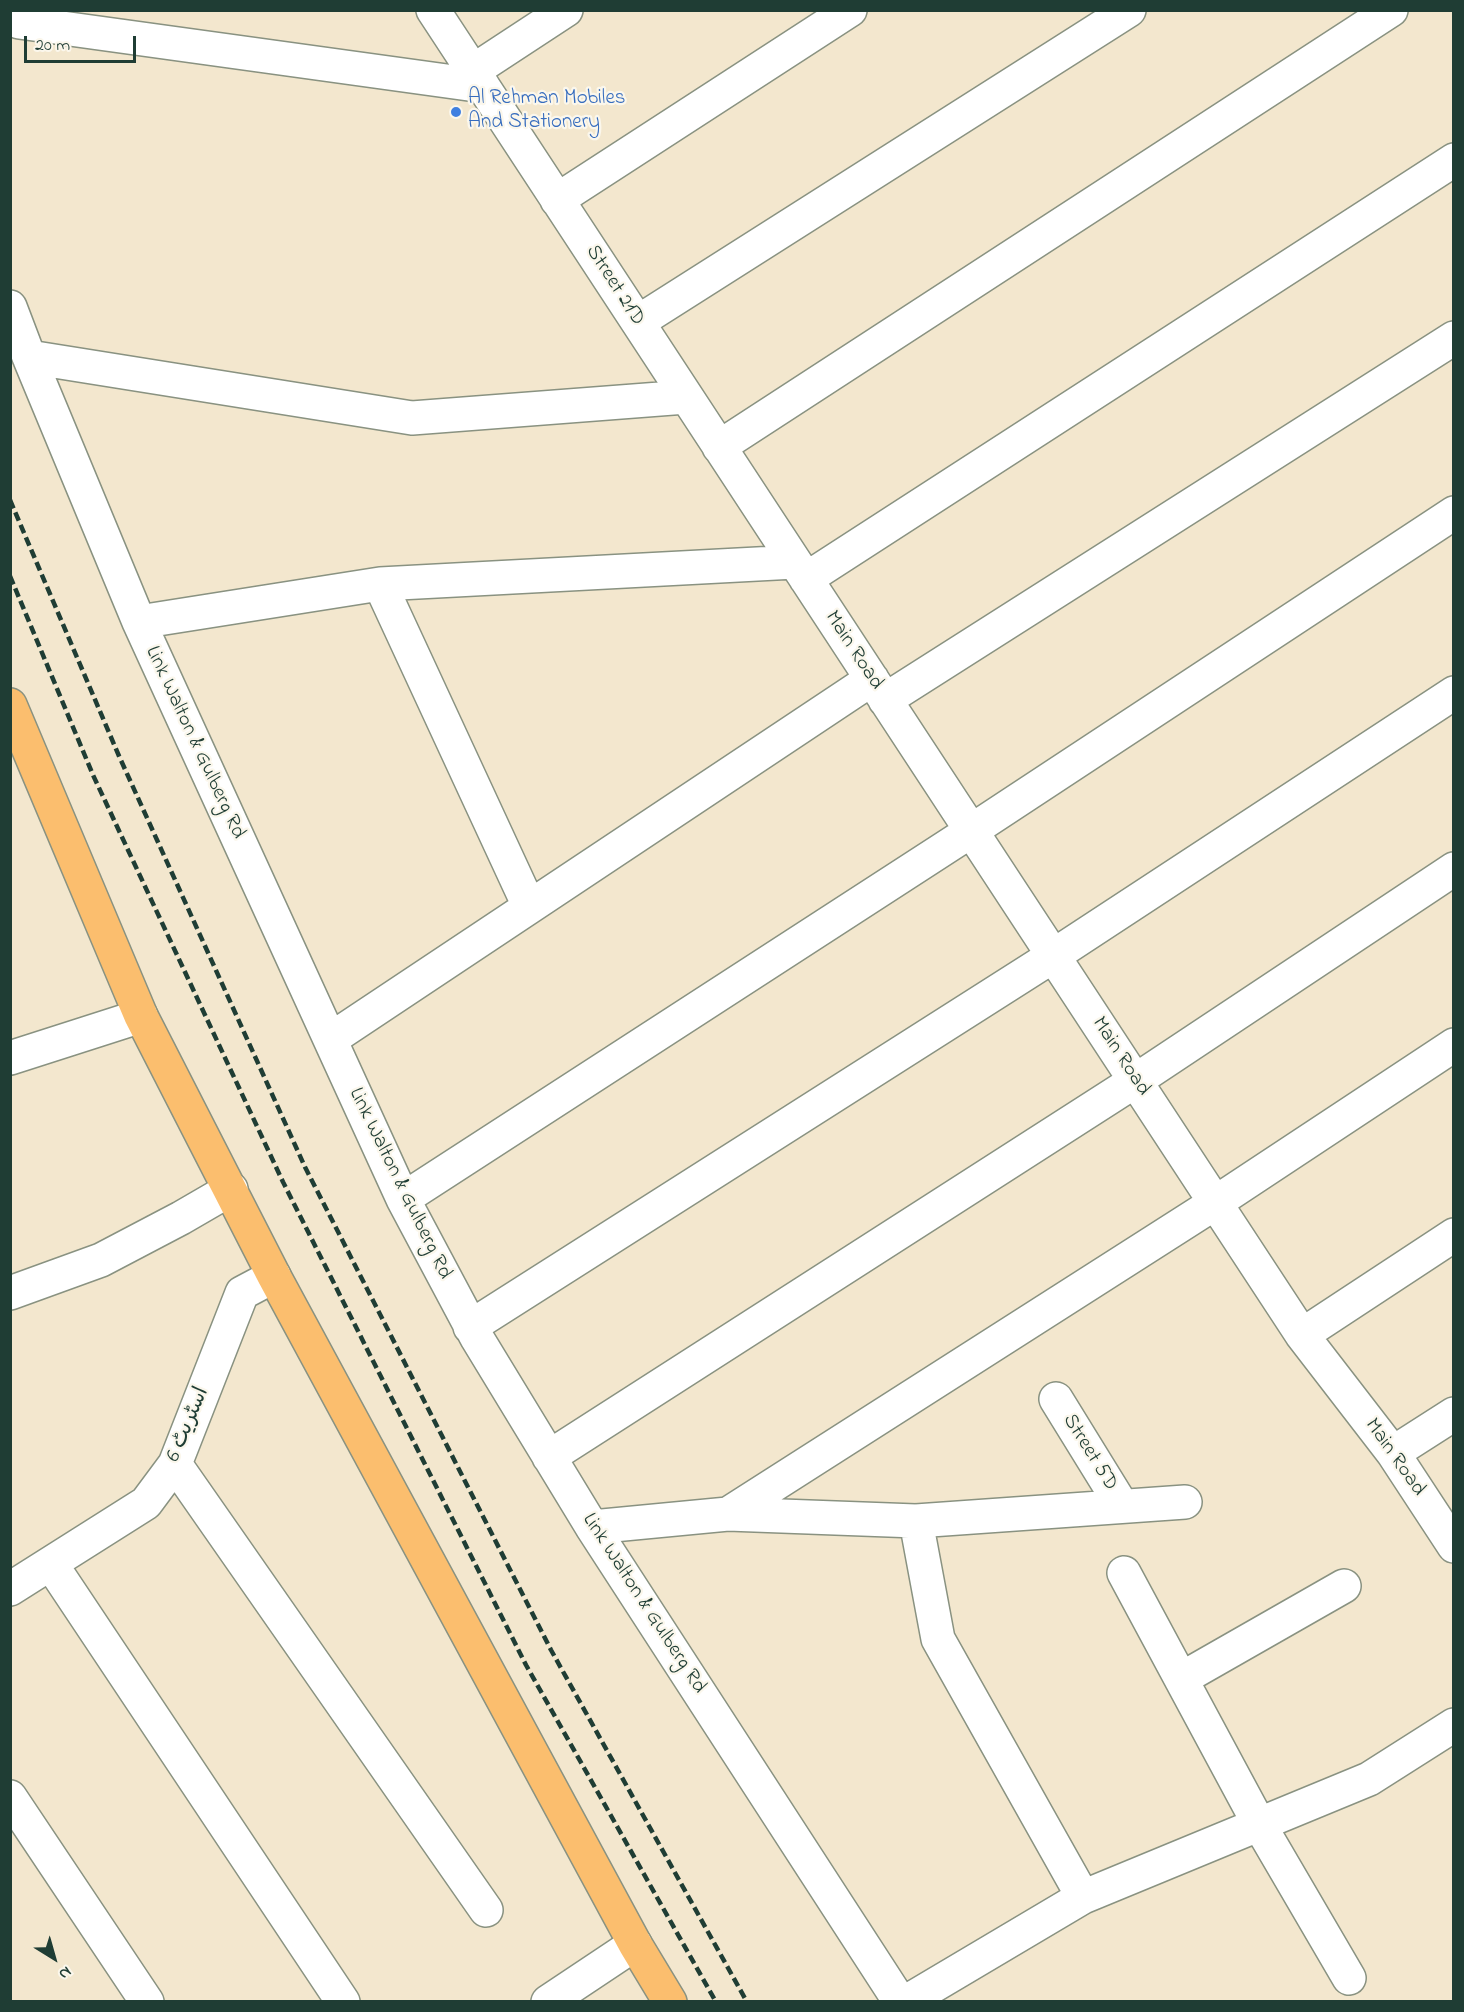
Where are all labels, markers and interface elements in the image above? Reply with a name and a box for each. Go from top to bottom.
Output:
scale bar [27,24,140,62]
text: 20 m [35,33,70,59]
place label: Al Rehman Mobiles And Stationery [468,87,625,137]
marker: Al Rehman Mobiles And Stationery [449,105,463,119]
street label: Street 21D [579,241,649,331]
street label: Main Road [818,607,888,695]
street label: Link Walton & Gulberg Rd [138,643,250,843]
street label: Main Road [1085,1013,1155,1101]
street label: Link Walton & Gulberg Rd [342,1084,456,1284]
street label: اسٹریٹ 6 [162,1384,216,1466]
street label: Street 5D [1056,1410,1122,1496]
street label: Main Road [1358,1414,1430,1502]
street label: Link Walton & Gulberg Rd [575,1509,711,1699]
north arrow [24,1928,84,1988]
text: N [53,1960,76,1985]

